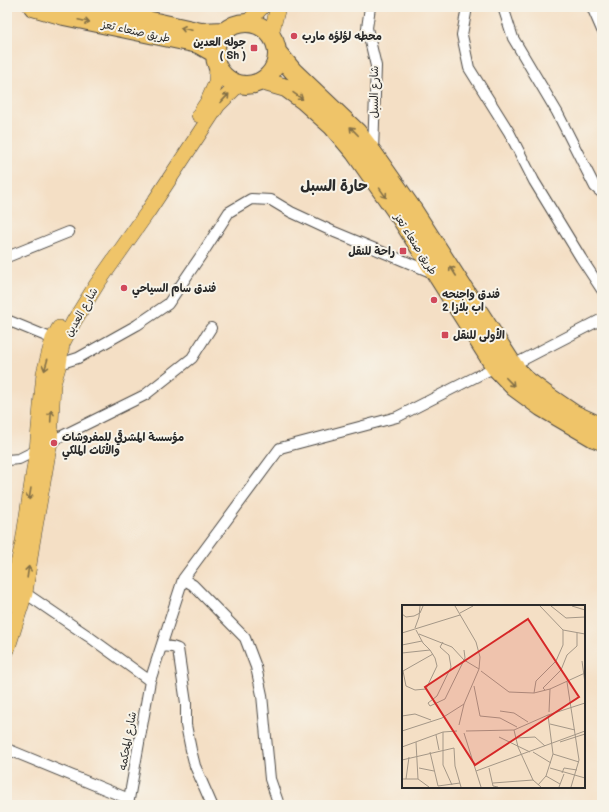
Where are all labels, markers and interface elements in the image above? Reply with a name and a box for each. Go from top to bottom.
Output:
one-way arrow [77,17,90,25]
street label: طريق صنعاء تعز [99,18,171,45]
one-way arrow [180,24,193,32]
place label: محطه لؤلؤه مارب [302,30,382,44]
marker: محطه لؤلؤه مارب [289,31,299,41]
place label: جوله العدين ( Sh ) [193,36,246,62]
marker: جوله العدين ( Sh ) [249,43,259,53]
street label: شارع السبل [368,66,383,118]
one-way arrow [292,92,303,100]
one-way arrow [220,93,229,103]
one-way arrow [350,125,359,136]
district label: حارة السبل [300,177,368,196]
one-way arrow [379,187,387,198]
street label: طريق صنعاء تعز [391,210,440,277]
place label: راحة للنقل [348,245,395,258]
marker: راحة للنقل [398,246,408,256]
one-way arrow [449,266,457,277]
place label: فندق سام السياحي [132,282,216,298]
marker: فندق سام السياحي [119,283,129,293]
street label: شارع العدين [62,285,102,340]
place label: فندق واجنحه اب بلازا 2 [442,288,500,314]
marker: فندق واجنحه اب بلازا 2 [429,295,439,305]
place label: الأولى للنقل [453,328,505,343]
marker: الأولى للنقل [440,330,450,340]
one-way arrow [42,358,49,371]
one-way arrow [505,377,515,387]
one-way arrow [48,409,55,422]
place label: مؤسسة المشرقي للمفروشات والأثاث الملكي [62,430,184,460]
marker: مؤسسة المشرقي للمفروشات والأثاث الملكي [49,438,59,448]
one-way arrow [26,487,34,500]
one-way arrow [24,566,32,579]
inset map [402,605,585,788]
street label: شارع المحكمه [116,711,141,772]

